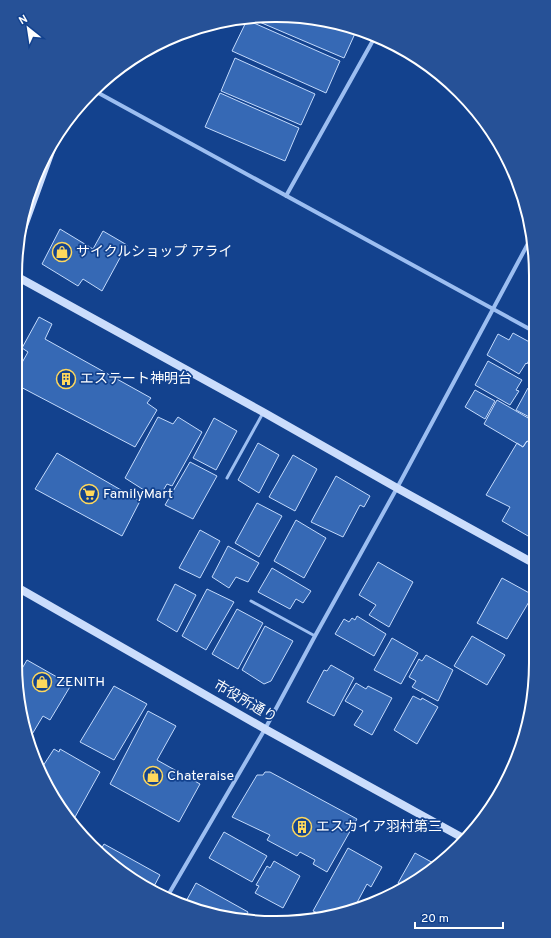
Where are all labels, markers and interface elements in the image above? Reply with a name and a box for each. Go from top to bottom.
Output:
north arrow [8,8,48,48]
text: N [17,12,30,28]
shop icon: サイクルショップ アライ [51,241,73,263]
place label: サイクルショップ アライ [76,244,233,261]
building icon: エステート神明台 [55,368,77,390]
place label: エステート神明台 [80,370,192,388]
supermarket icon: FamilyMart [78,483,100,505]
place label: FamilyMart [103,486,173,503]
shop icon: ZENITH [31,671,53,693]
place label: ZENITH [56,674,105,691]
street label: 市役所通り [210,677,280,727]
shop icon: Chateraise [142,765,164,787]
place label: Chateraise [167,768,234,785]
building icon: エスカイア羽村第三 [291,816,313,838]
place label: エスカイア羽村第三 [316,818,442,836]
scale bar [415,904,503,930]
text: 20 m [421,911,449,927]

